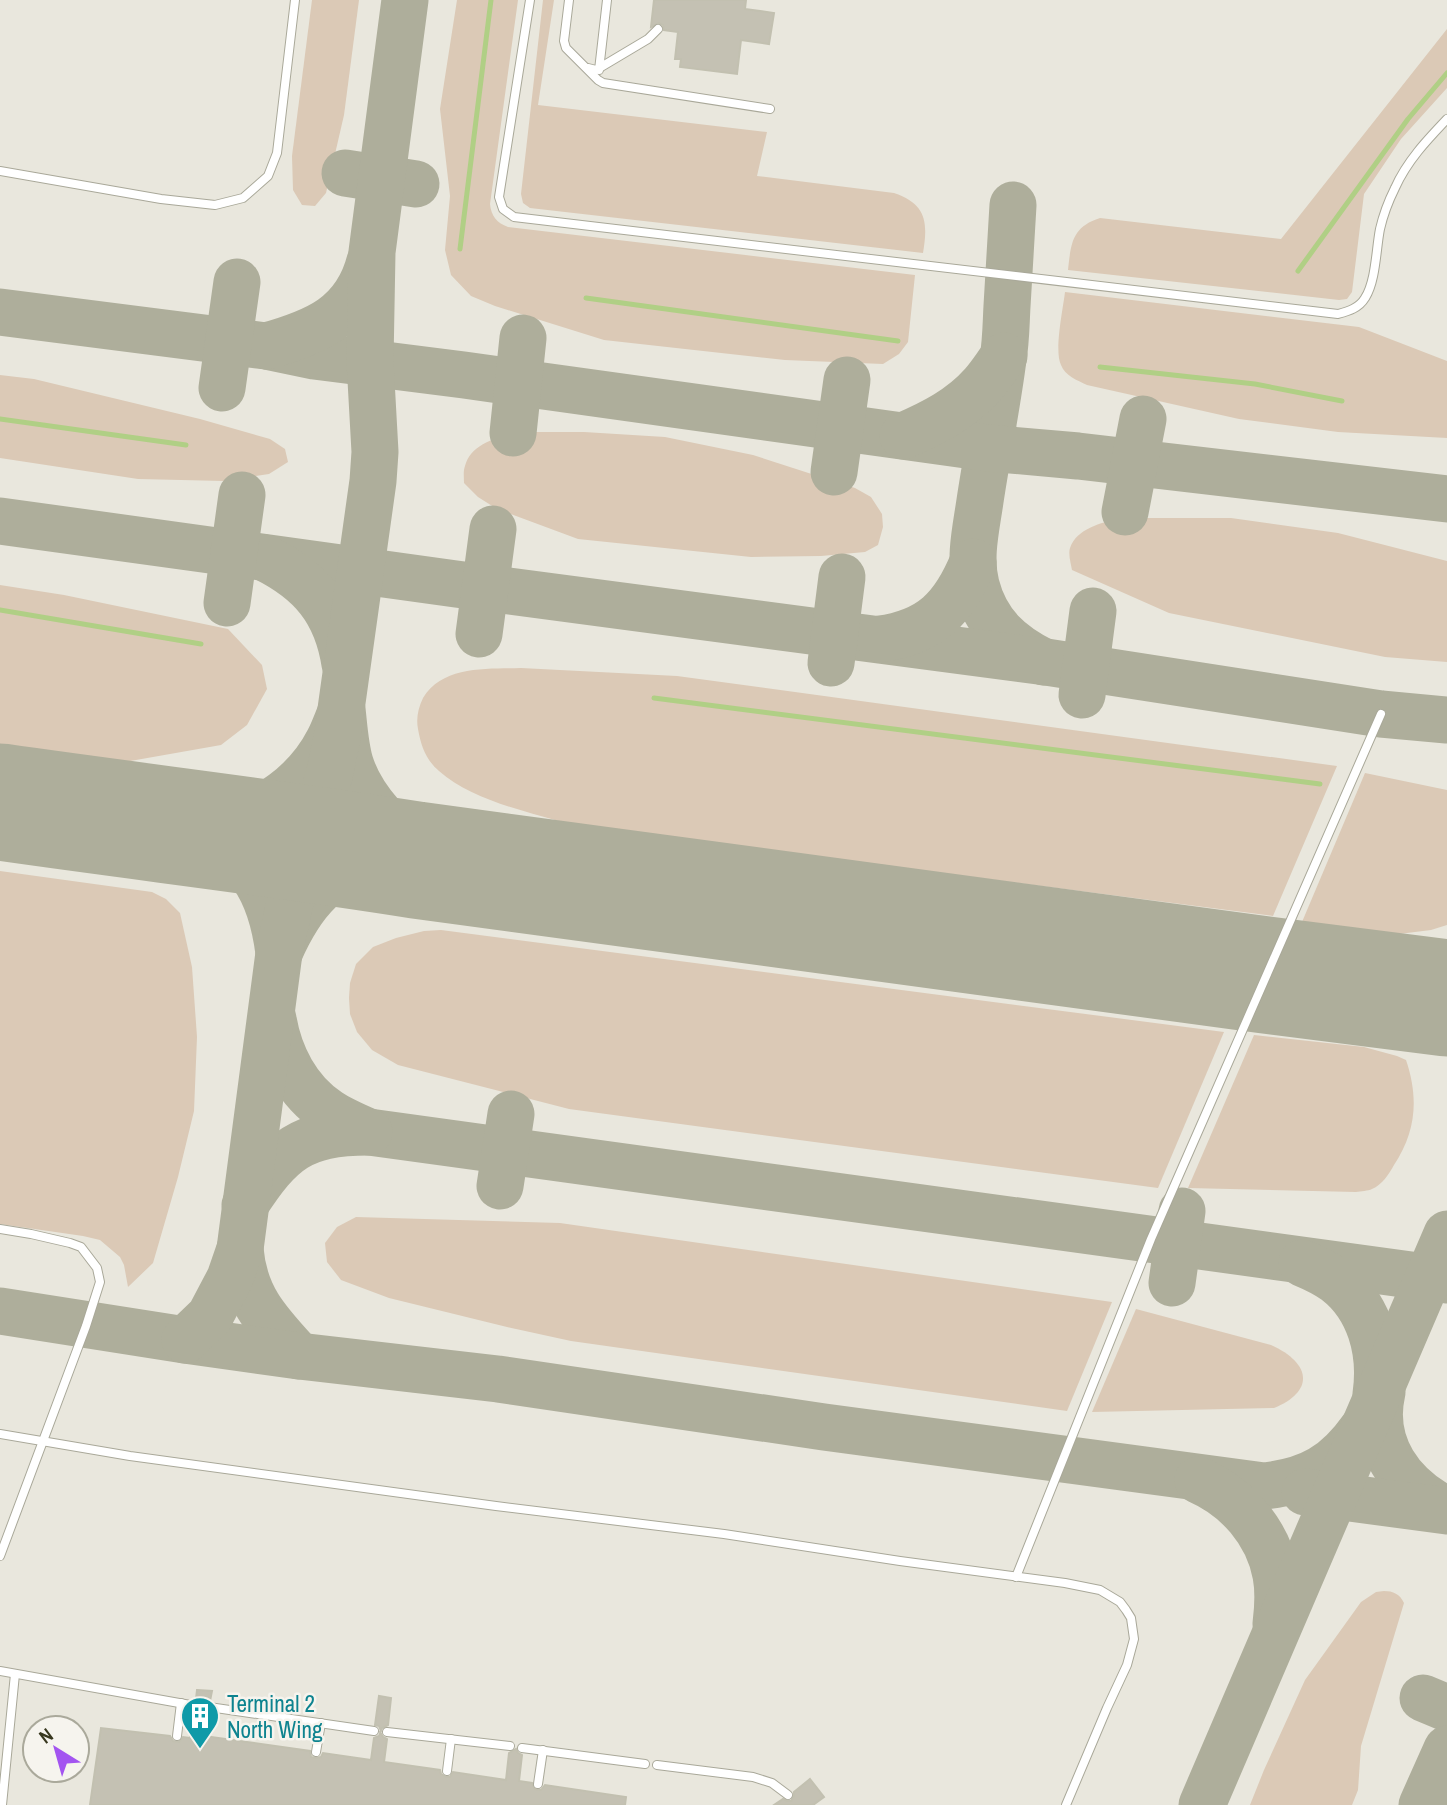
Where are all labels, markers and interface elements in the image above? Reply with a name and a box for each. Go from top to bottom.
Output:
place label: Terminal 2 North Wing [227,1688,323,1745]
building icon: Terminal 2 North Wing [179,1695,221,1750]
north arrow [21,1714,91,1784]
text: N [33,1722,58,1749]

